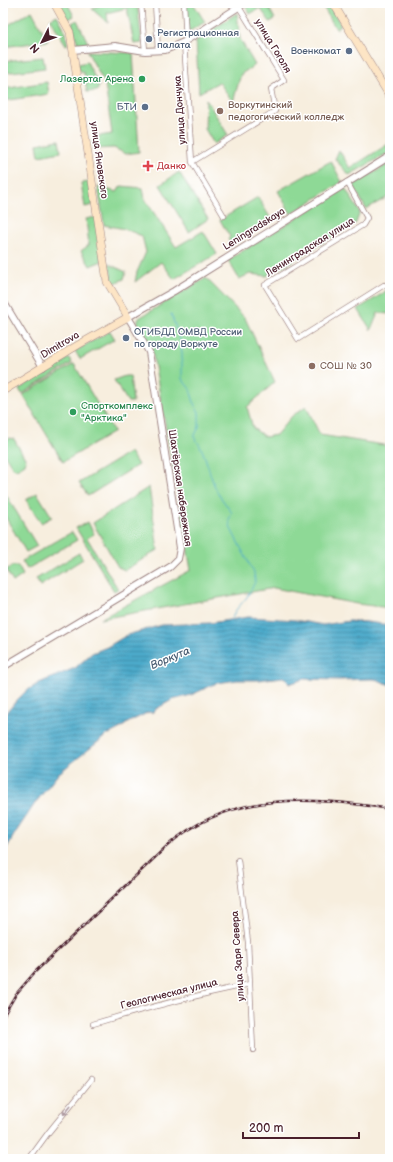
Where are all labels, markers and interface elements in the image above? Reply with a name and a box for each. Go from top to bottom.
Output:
street label: улица Гоголя [252,17,294,76]
north arrow [22,22,62,62]
place label: Регистрационная палата [157,27,239,51]
marker: Регистрационная палата [144,34,154,44]
text: N [27,41,43,56]
place label: Военкомат [291,45,341,57]
marker: Военкомат [344,46,354,56]
place label: Лазертаг Арена [59,73,134,85]
marker: Лазертаг Арена [137,74,147,84]
street label: улица Дончука [172,75,188,145]
place label: Воркутинский педогогический колледж [228,99,344,123]
place label: БТИ [117,101,137,113]
marker: БТИ [140,102,150,112]
marker: Воркутинский педогогический колледж [215,106,225,116]
street label: улица Яновского [88,121,110,199]
marker: Данко [142,160,154,172]
place label: Данко [157,160,186,172]
street label: Leningradskaya [221,205,287,253]
street label: Ленинградская улица [263,215,357,280]
place label: ОГИБДД ОМВД России по городу Воркуте [134,326,242,350]
street label: Dimitrova [39,329,82,361]
marker: ОГИБДД ОМВД России по городу Воркуте [121,333,131,343]
place label: СОШ № 30 [320,360,372,372]
marker: СОШ № 30 [307,361,317,371]
place label: Спорткомплекс "Арктика" [81,400,153,424]
marker: Спорткомплекс "Арктика" [68,407,78,417]
street label: Шахтёрская набережная [166,429,194,548]
water label: Воркута [148,644,192,672]
street label: улица Заря Севера [229,910,247,1002]
street label: Геологическая улица [119,976,219,1012]
one-way arrow [62,1105,71,1116]
scale bar [243,1114,359,1140]
text: 200 m [249,1121,283,1136]

